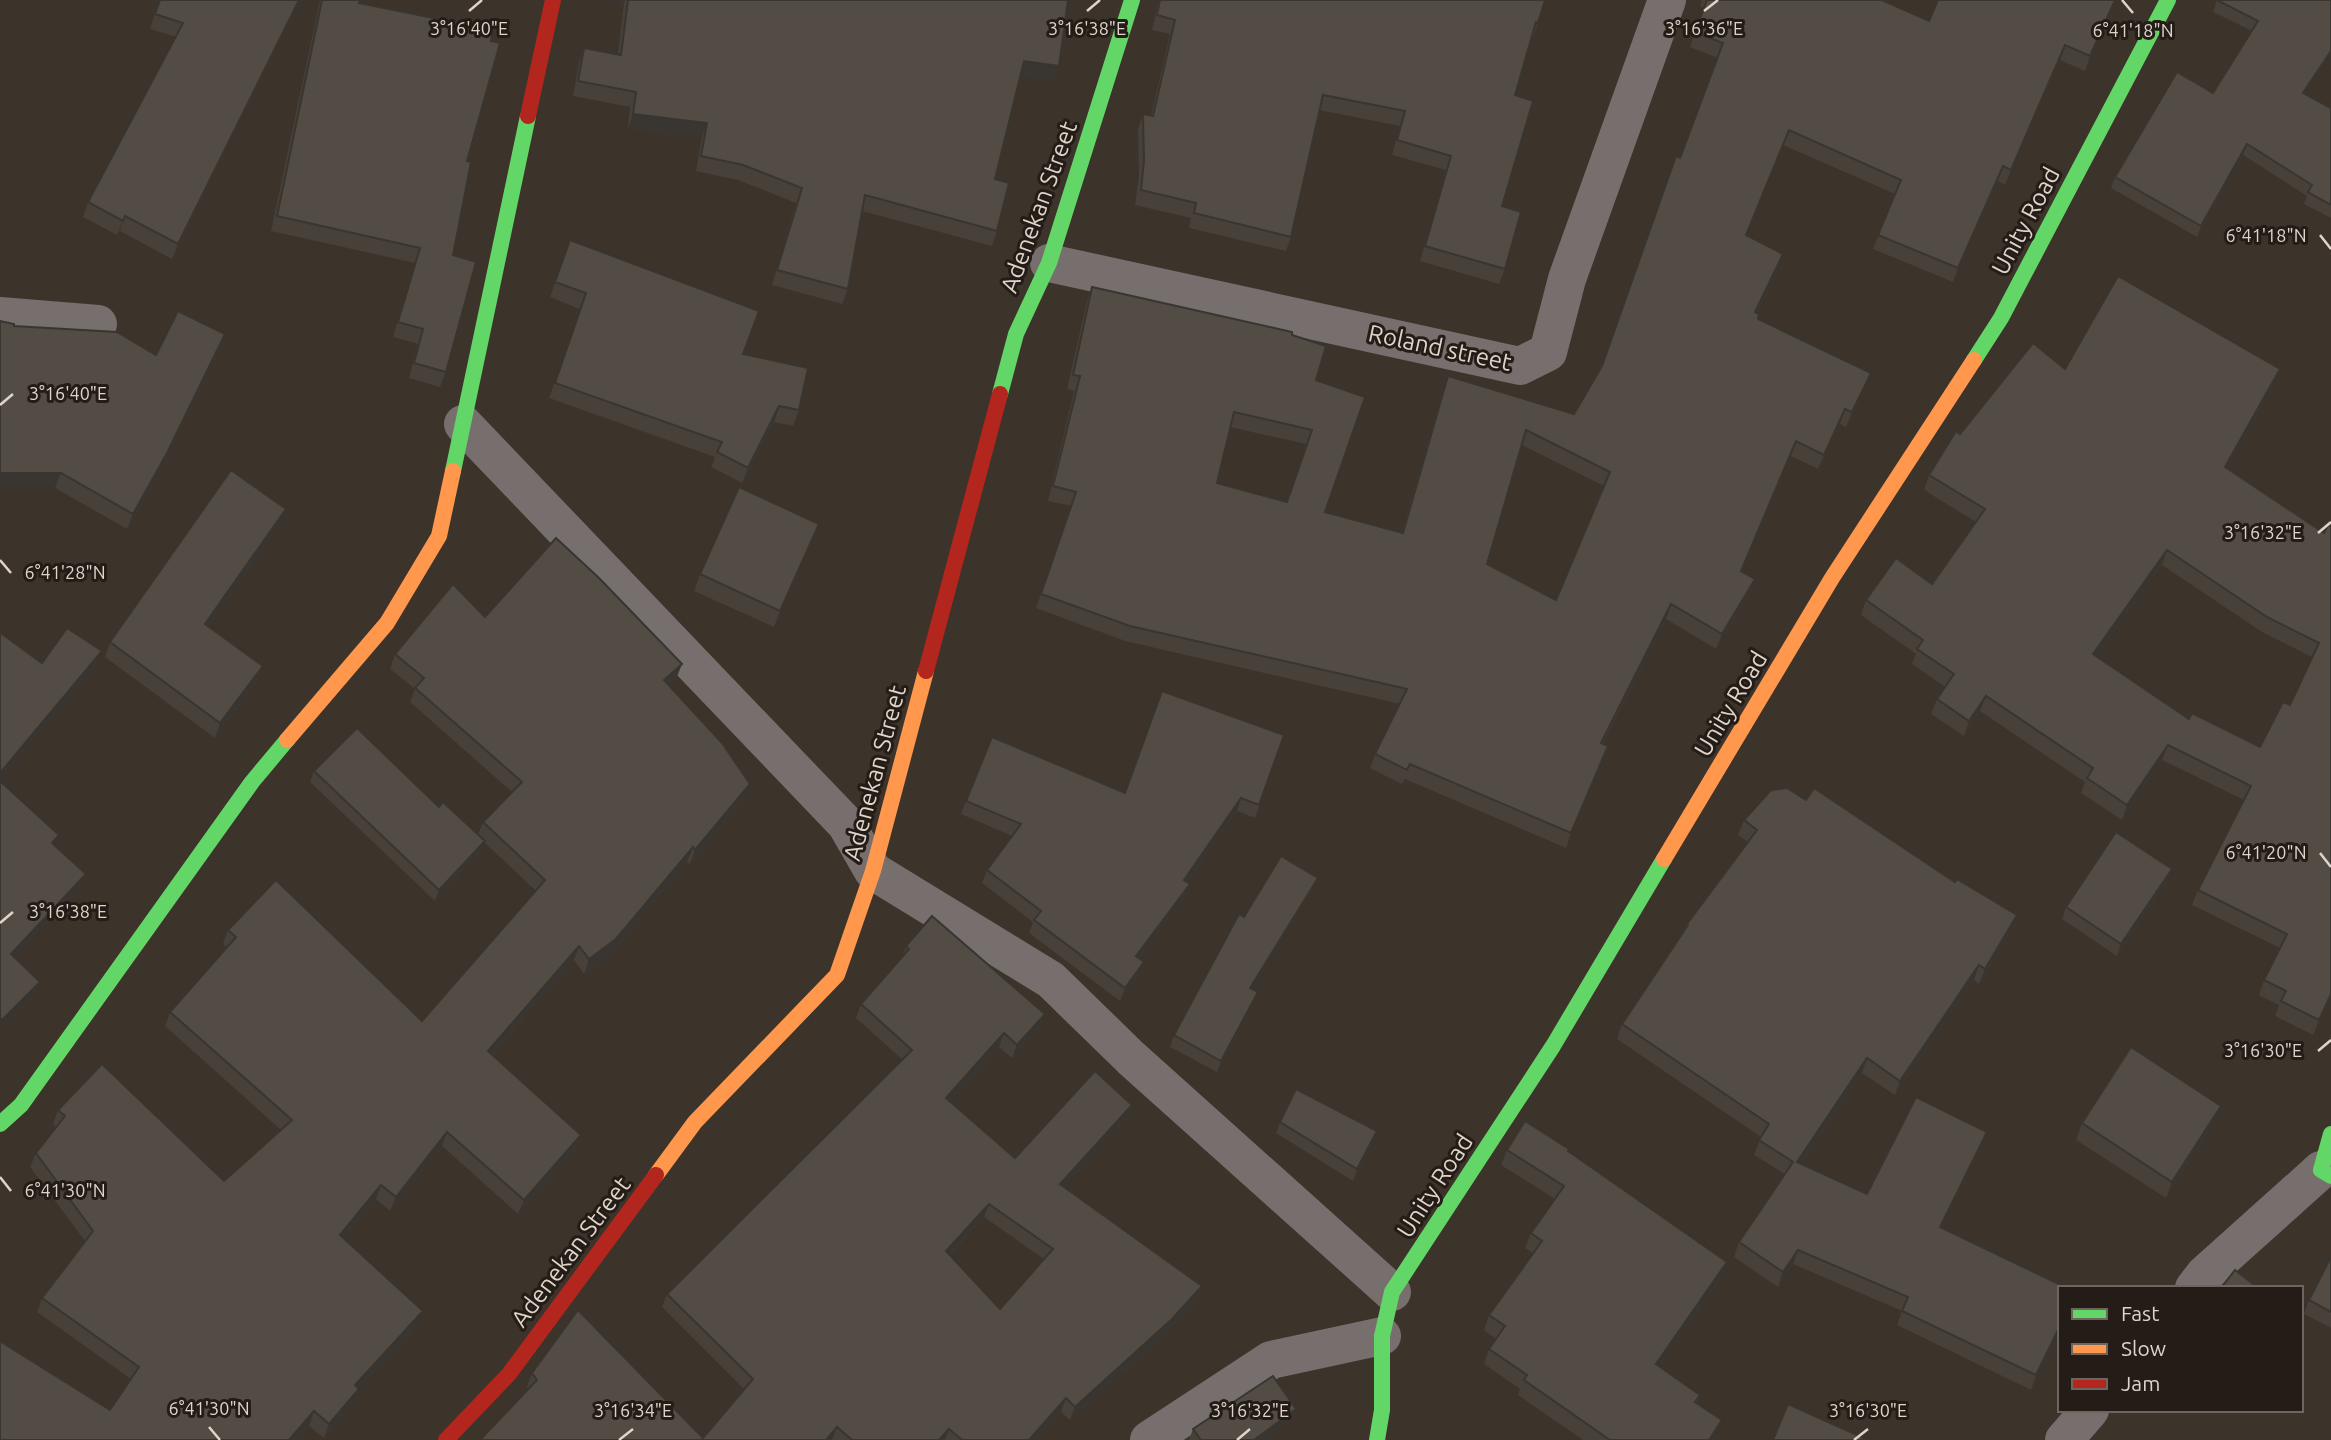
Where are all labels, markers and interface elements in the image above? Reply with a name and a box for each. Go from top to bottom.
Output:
text: 3°16'40"E [430,18,508,38]
text: 3°16'38"E [1048,18,1126,38]
text: 3°16'36"E [1665,18,1743,38]
text: 6°41'18"N [2093,20,2173,40]
street label: Adenekan Street [995,117,1082,296]
street label: Unity Road [1986,162,2065,279]
text: 6°41'18"N [2226,225,2306,245]
street label: Roland street [1366,319,1515,376]
text: 3°16'40"E [29,383,107,403]
text: 3°16'32"E [2224,522,2302,542]
text: 6°41'28"N [25,562,105,582]
street label: Unity Road [1689,646,1772,761]
street label: Adenekan Street [838,682,911,864]
text: 6°41'20"N [2226,842,2306,862]
text: 3°16'38"E [29,901,107,921]
text: 3°16'30"E [2224,1040,2302,1060]
street label: Unity Road [1391,1129,1478,1242]
street label: Adenekan Street [506,1171,636,1332]
text: 6°41'30"N [25,1180,105,1200]
legend [2058,1286,2303,1412]
text: Fast [2121,1301,2159,1325]
text: Slow [2121,1336,2166,1360]
text: Jam [2121,1371,2160,1395]
text: 6°41'30"N [169,1398,249,1418]
text: 3°16'34"E [594,1400,672,1420]
text: 3°16'32"E [1211,1400,1289,1420]
text: 3°16'30"E [1829,1400,1907,1420]

